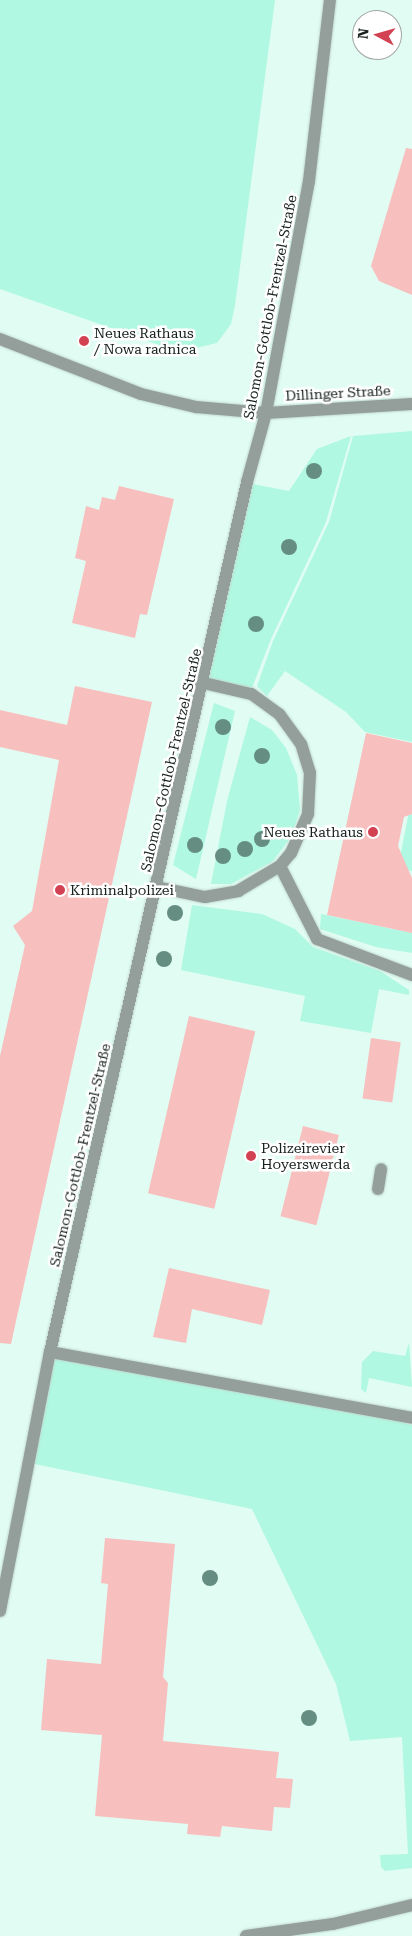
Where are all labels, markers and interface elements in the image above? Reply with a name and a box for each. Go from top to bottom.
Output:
north arrow [352,10,402,60]
text: N [355,27,372,40]
street label: Salomon-Gottlob-Frentzel-Straße [240,193,300,421]
place label: Neues Rathaus / Nowa radnica [94,325,196,358]
marker: Neues Rathaus / Nowa radnica [78,335,90,347]
street label: Dillinger Straße [285,382,391,404]
street label: Salomon-Gottlob-Frentzel-Straße [137,647,205,873]
place label: Neues Rathaus [263,824,363,840]
marker: Neues Rathaus [367,826,379,838]
place label: Kriminalpolizei [70,882,174,898]
marker: Kriminalpolizei [54,884,66,896]
street label: Salomon-Gottlob-Frentzel-Straße [46,1042,114,1268]
place label: Polizeirevier Hoyerswerda [261,1140,350,1172]
marker: Polizeirevier Hoyerswerda [245,1150,257,1162]

